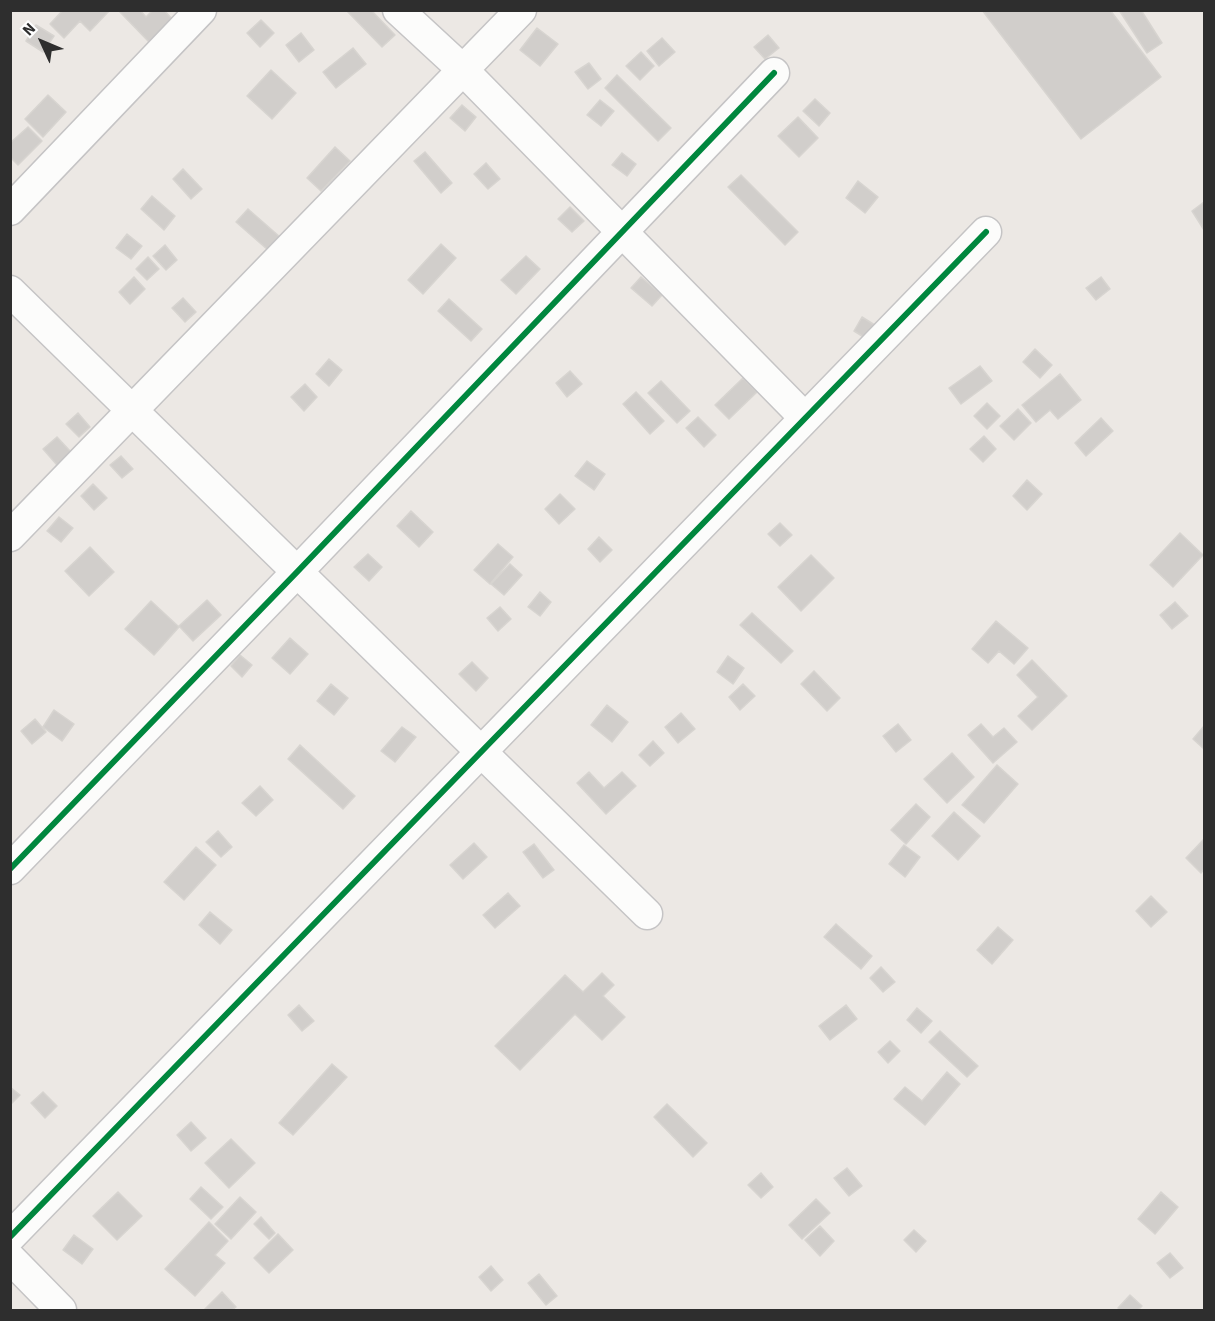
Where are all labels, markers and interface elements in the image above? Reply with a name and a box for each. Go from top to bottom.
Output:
north arrow [12,12,72,72]
text: N [17,18,41,41]

